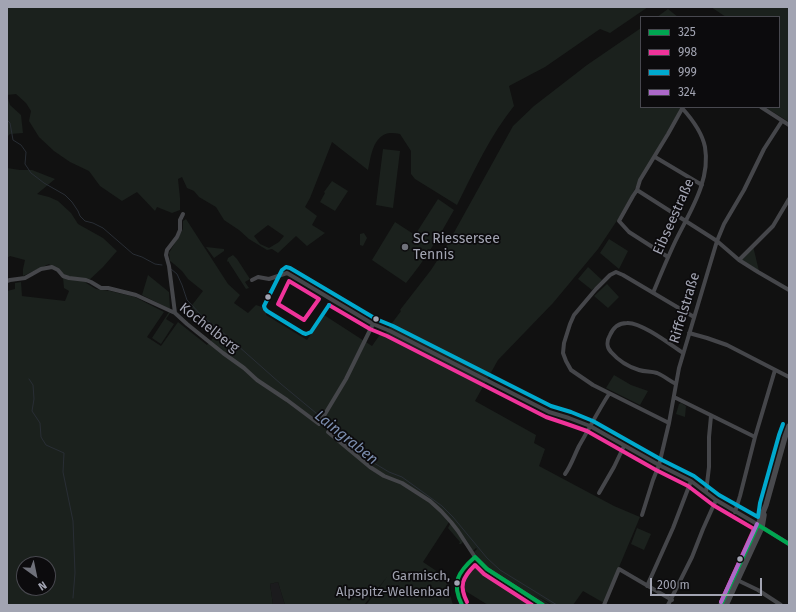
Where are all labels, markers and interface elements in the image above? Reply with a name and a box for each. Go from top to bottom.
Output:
legend [640,16,780,108]
text: 325 [678,25,696,39]
text: 998 [678,45,697,59]
text: 999 [678,65,697,79]
text: 324 [678,85,696,99]
street label: Eibseestraße [650,176,698,258]
place label: SC Riessersee Tennis [413,231,500,264]
marker: SC Riessersee Tennis [400,242,410,252]
street label: Riffelstraße [666,270,704,346]
unlabelled marker [263,292,273,302]
street label: Kochelberg [176,299,242,357]
unlabelled marker [371,314,381,324]
water label: Laingraben [311,407,381,469]
unlabelled marker [735,554,745,564]
north arrow [16,556,56,596]
place label: Garmisch, Alpspitz-Wellenbad [336,568,450,599]
scale bar [652,570,764,596]
text: N [36,578,49,593]
marker: Garmisch, Alpspitz-Wellenbad [452,578,462,588]
text: 200 m [657,578,690,592]

